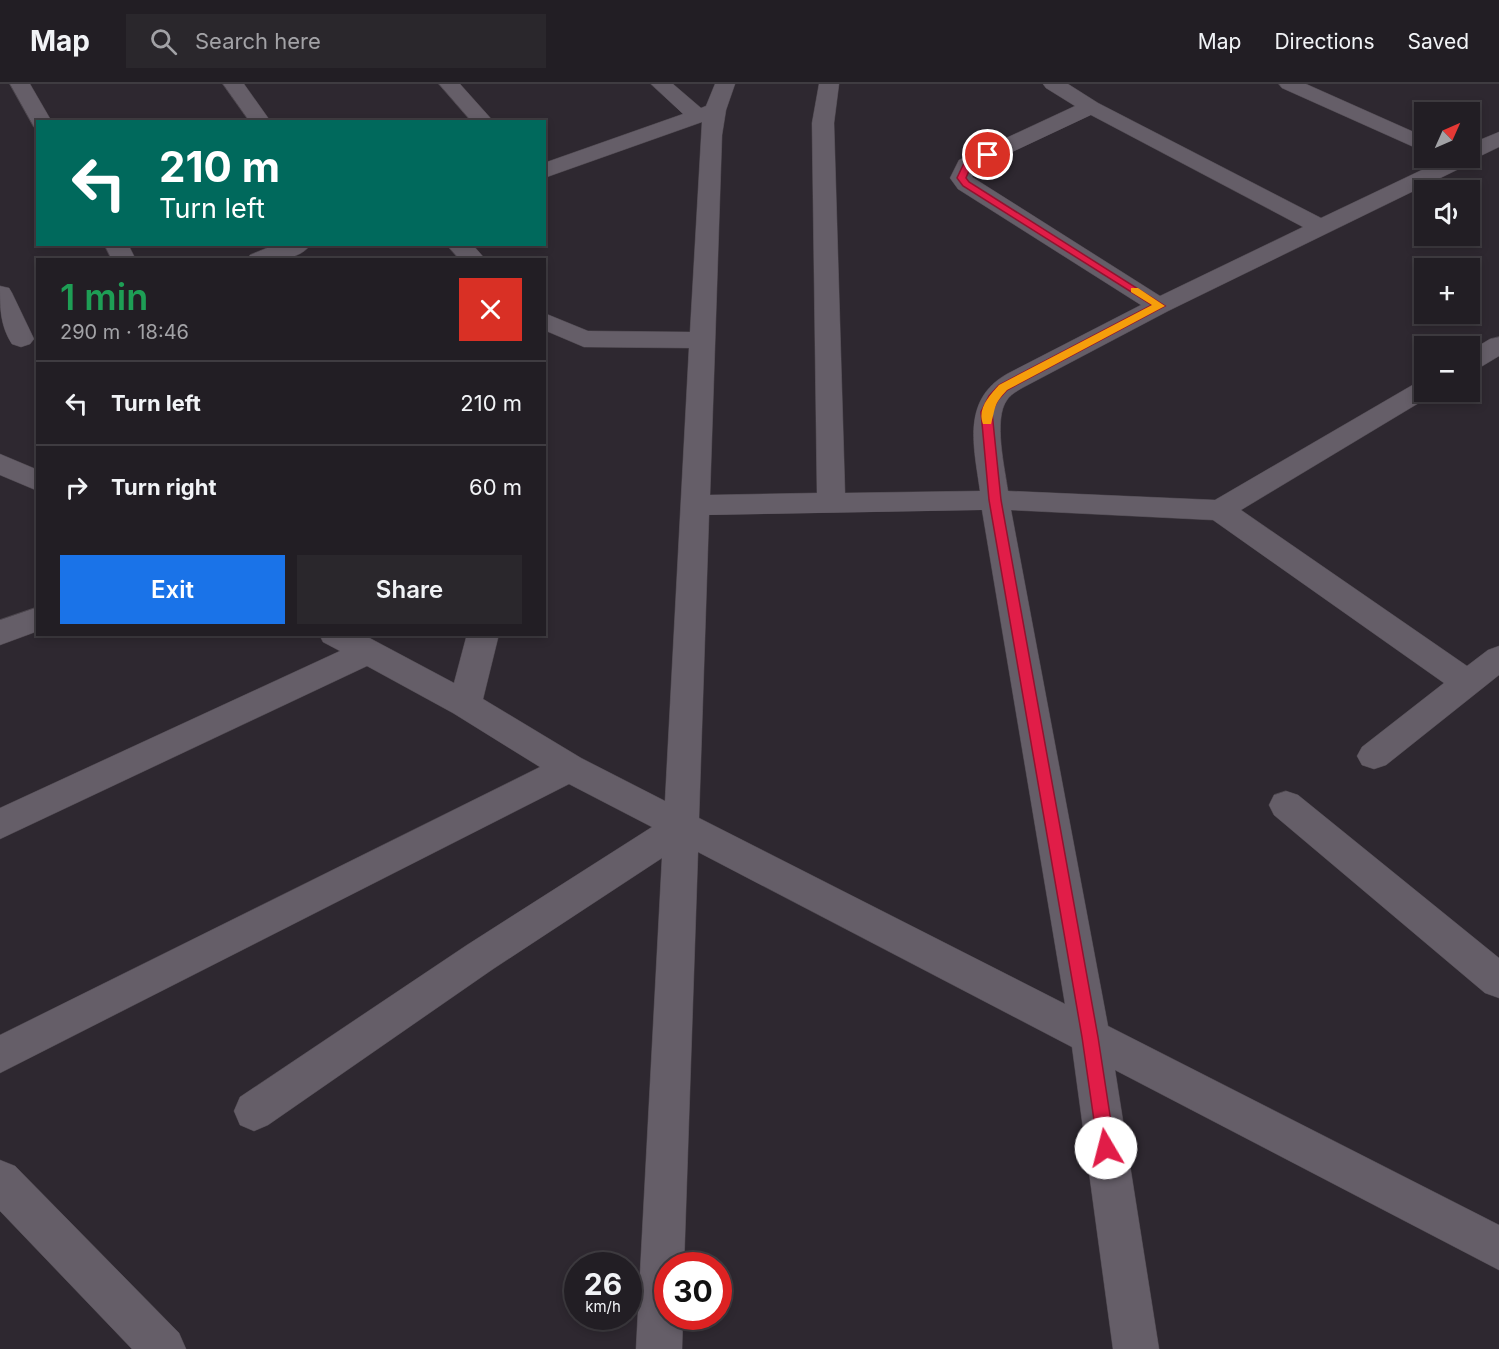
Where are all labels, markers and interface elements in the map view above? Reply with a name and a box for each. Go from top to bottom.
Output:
search box [126,14,546,68]
text: Map [30,24,90,58]
icon: search [147,25,180,58]
text: Search here [195,28,321,54]
text: Map [1198,29,1241,54]
text: Directions [1274,29,1375,54]
text: Saved [1408,29,1469,54]
north arrow [1414,102,1480,168]
map controls [1414,102,1480,402]
pin [962,129,1013,180]
icon: arrive [971,138,1004,171]
text: 210 m [159,141,280,192]
icon: left [60,144,138,222]
button: sound [1414,180,1480,246]
text: Turn left [159,192,265,225]
button: + [1414,258,1480,324]
text: 1 min [60,275,148,319]
button: close [459,278,522,341]
text: 290 m · 18:46 [60,320,189,344]
button: − [1414,336,1480,402]
icon: left [60,387,93,420]
text: Turn left [111,390,201,416]
text: 210 m [460,390,522,416]
icon: right [60,471,93,504]
text: Turn right [111,474,217,500]
text: 60 m [469,474,522,500]
button: Exit [60,555,285,624]
button: Share [297,555,522,624]
position arrow [1074,1116,1138,1180]
speed limit sign: 30 [654,1252,732,1330]
text: 26 [584,1266,622,1302]
text: km/h [585,1297,621,1316]

